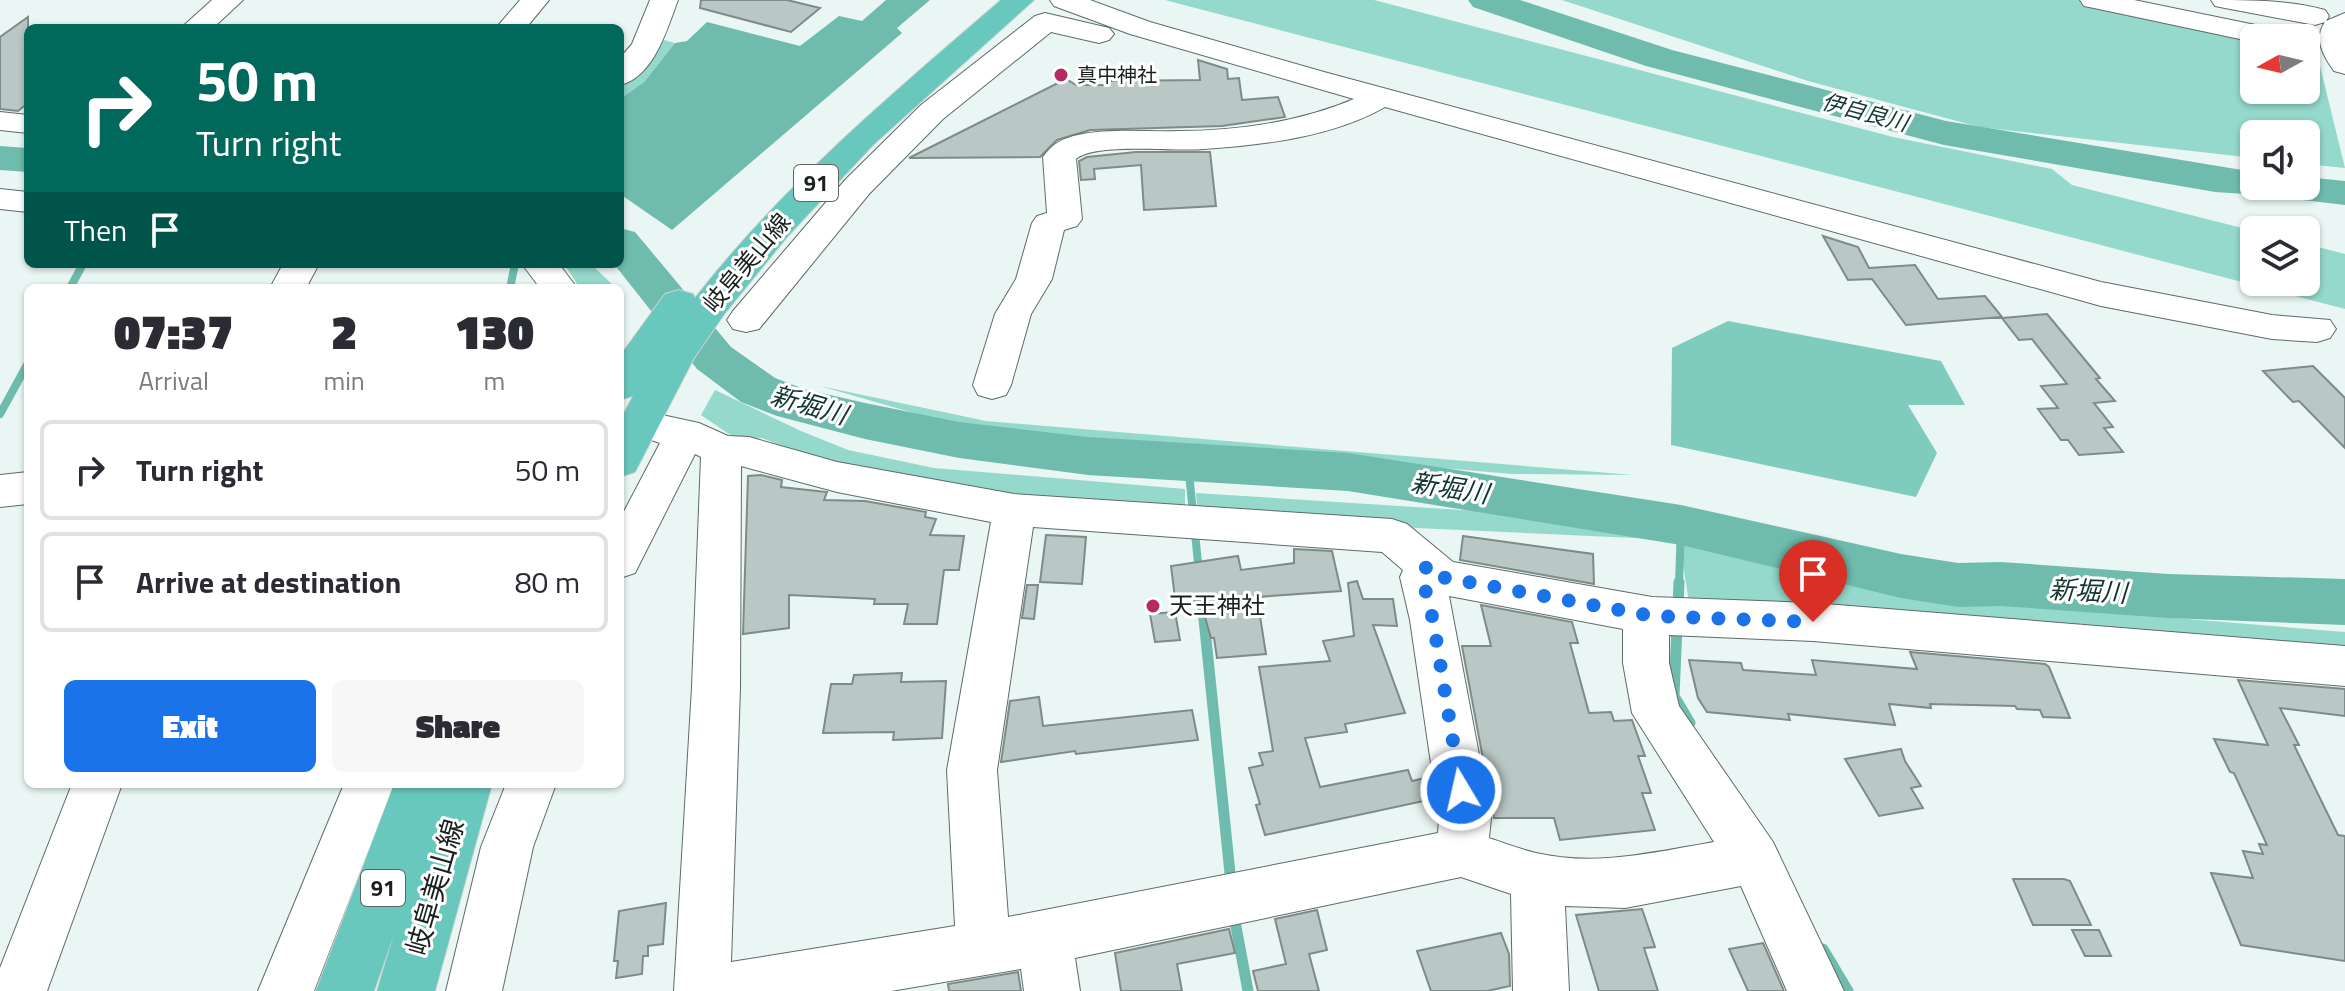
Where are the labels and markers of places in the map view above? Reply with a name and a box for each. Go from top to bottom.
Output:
place label: 真中神社 [1077,59,1157,90]
marker: 真中神社 [1052,66,1070,84]
pin [1779,540,1847,622]
place label: 天王神社 [1169,587,1265,623]
marker: 天王神社 [1144,597,1162,615]

